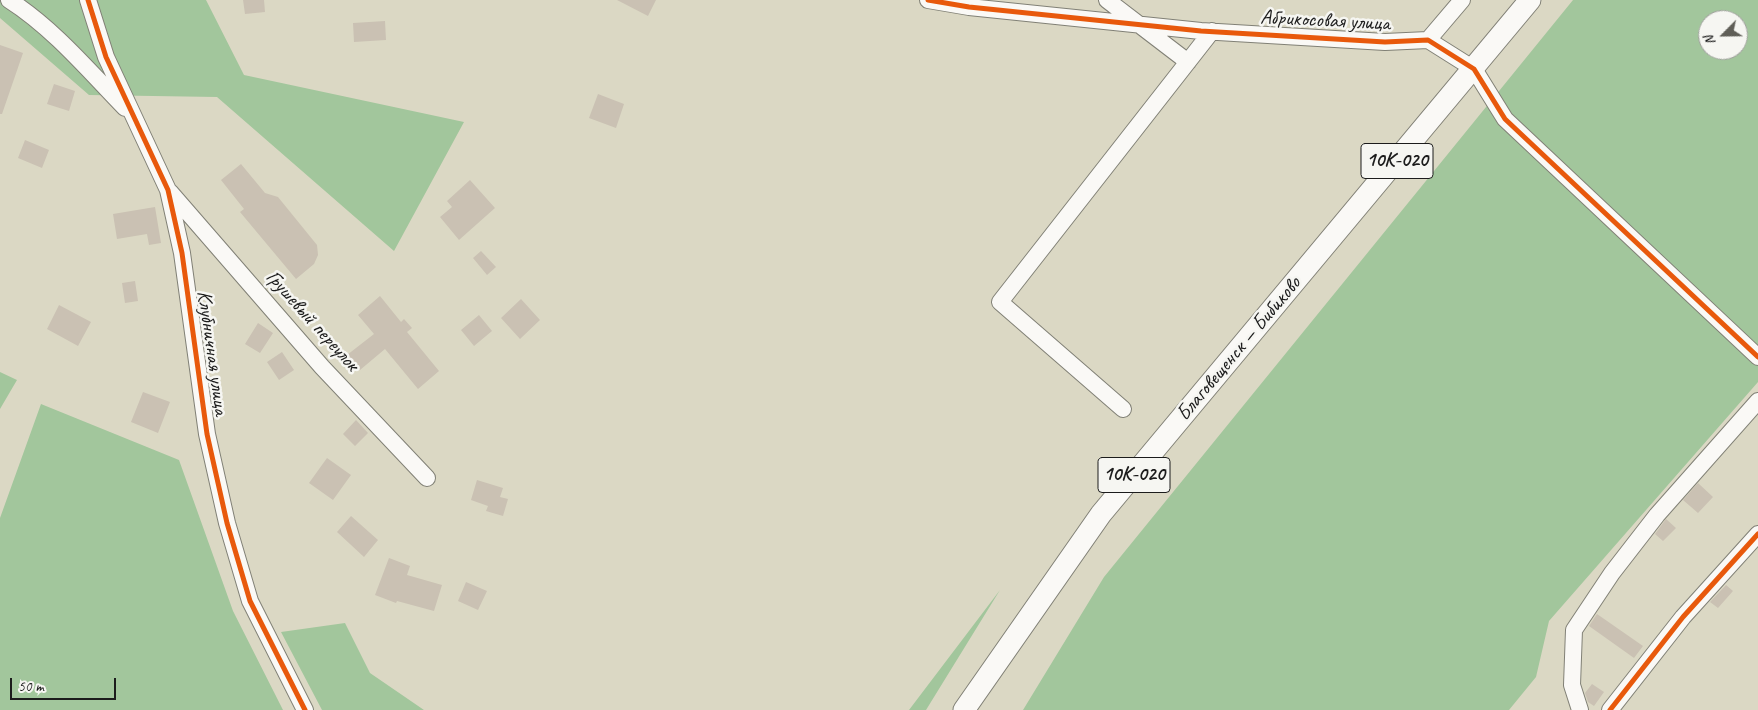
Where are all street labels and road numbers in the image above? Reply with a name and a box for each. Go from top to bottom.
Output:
street label: Абрикосовая улица [1260,5,1390,37]
road number: 10К-020 [1361,144,1433,178]
street label: Грушевый переулок [260,265,364,377]
street label: Благовещенск — Бибиково [1171,272,1307,426]
street label: Клубничная улица [191,289,233,417]
road number: 10К-020 [1098,458,1170,492]

